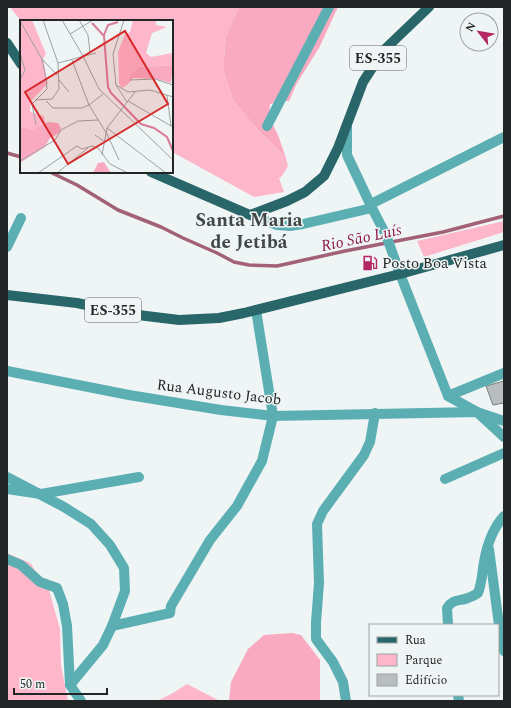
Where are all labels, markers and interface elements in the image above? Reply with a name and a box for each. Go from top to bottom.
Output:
north arrow [459,12,499,52]
text: N [461,19,480,35]
inset map [20,20,173,173]
road number: ES-355 [350,46,406,70]
district label: Santa Maria de Jetibá [195,206,303,257]
water label: Rio São Luís [319,218,404,258]
place label: Posto Boa Vista [382,252,488,275]
fuel station icon: Posto Boa Vista [361,254,379,272]
road number: ES-355 [85,298,141,322]
street label: Rua Augusto Jacob [155,373,282,412]
legend [369,624,499,696]
text: Rua [405,631,426,650]
text: Parque [405,651,442,670]
scale bar [14,670,107,696]
text: Edifício [405,671,447,690]
text: 50 m [20,675,45,694]

